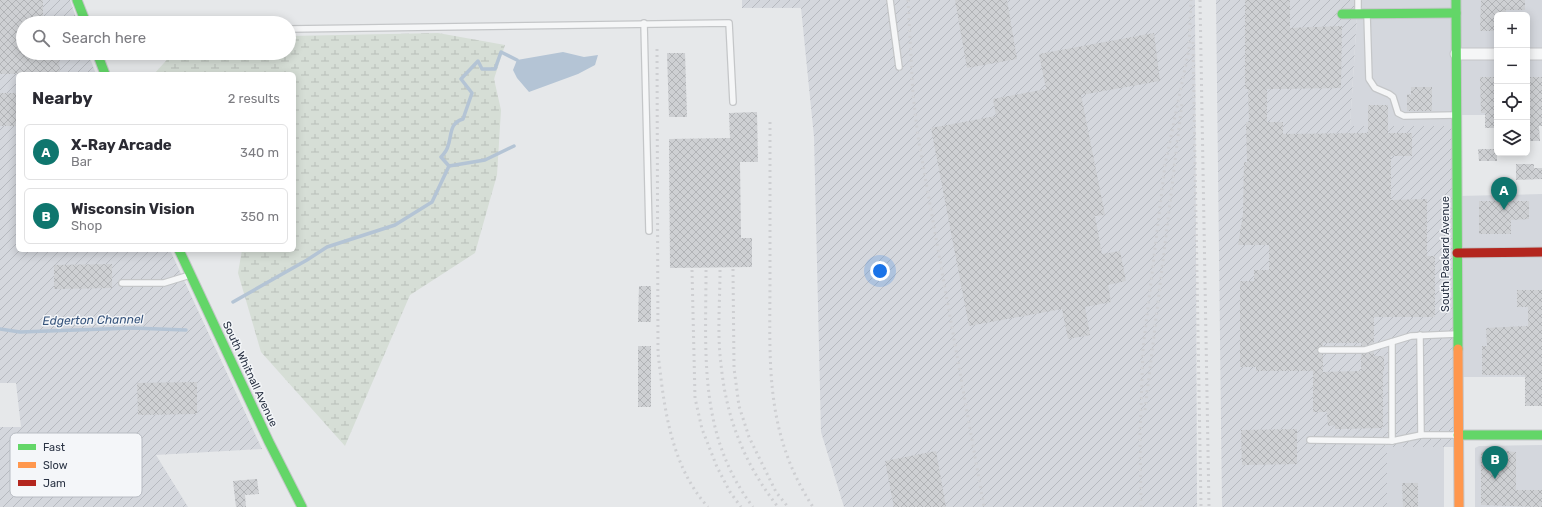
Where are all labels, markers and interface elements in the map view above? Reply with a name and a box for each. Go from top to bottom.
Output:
map controls [1494,12,1530,156]
button: + [1494,12,1530,48]
search box [16,16,296,60]
icon: search [30,27,52,49]
text: Search here [62,29,146,47]
button: − [1494,48,1530,84]
button: locate [1494,84,1530,120]
text: Nearby [32,88,93,108]
text: 2 results [228,91,280,106]
button: layers [1494,120,1530,156]
text: X-Ray Arcade [71,136,172,154]
text: A [41,145,51,160]
text: 340 m [240,145,279,160]
text: Bar [71,154,92,169]
pin: A [1491,177,1517,210]
street label: South Packard Avenue [1439,196,1452,312]
text: Wisconsin Vision [71,200,195,218]
text: B [41,209,51,224]
text: 350 m [240,209,279,224]
text: Shop [71,218,102,233]
your location [870,261,890,281]
water label: Edgerton Channel [42,312,145,328]
street label: South Whitnall Avenue [220,319,280,429]
legend [10,433,142,497]
text: Fast [43,441,66,454]
pin: B [1482,446,1508,479]
text: Slow [43,459,68,472]
text: Jam [43,477,66,490]

